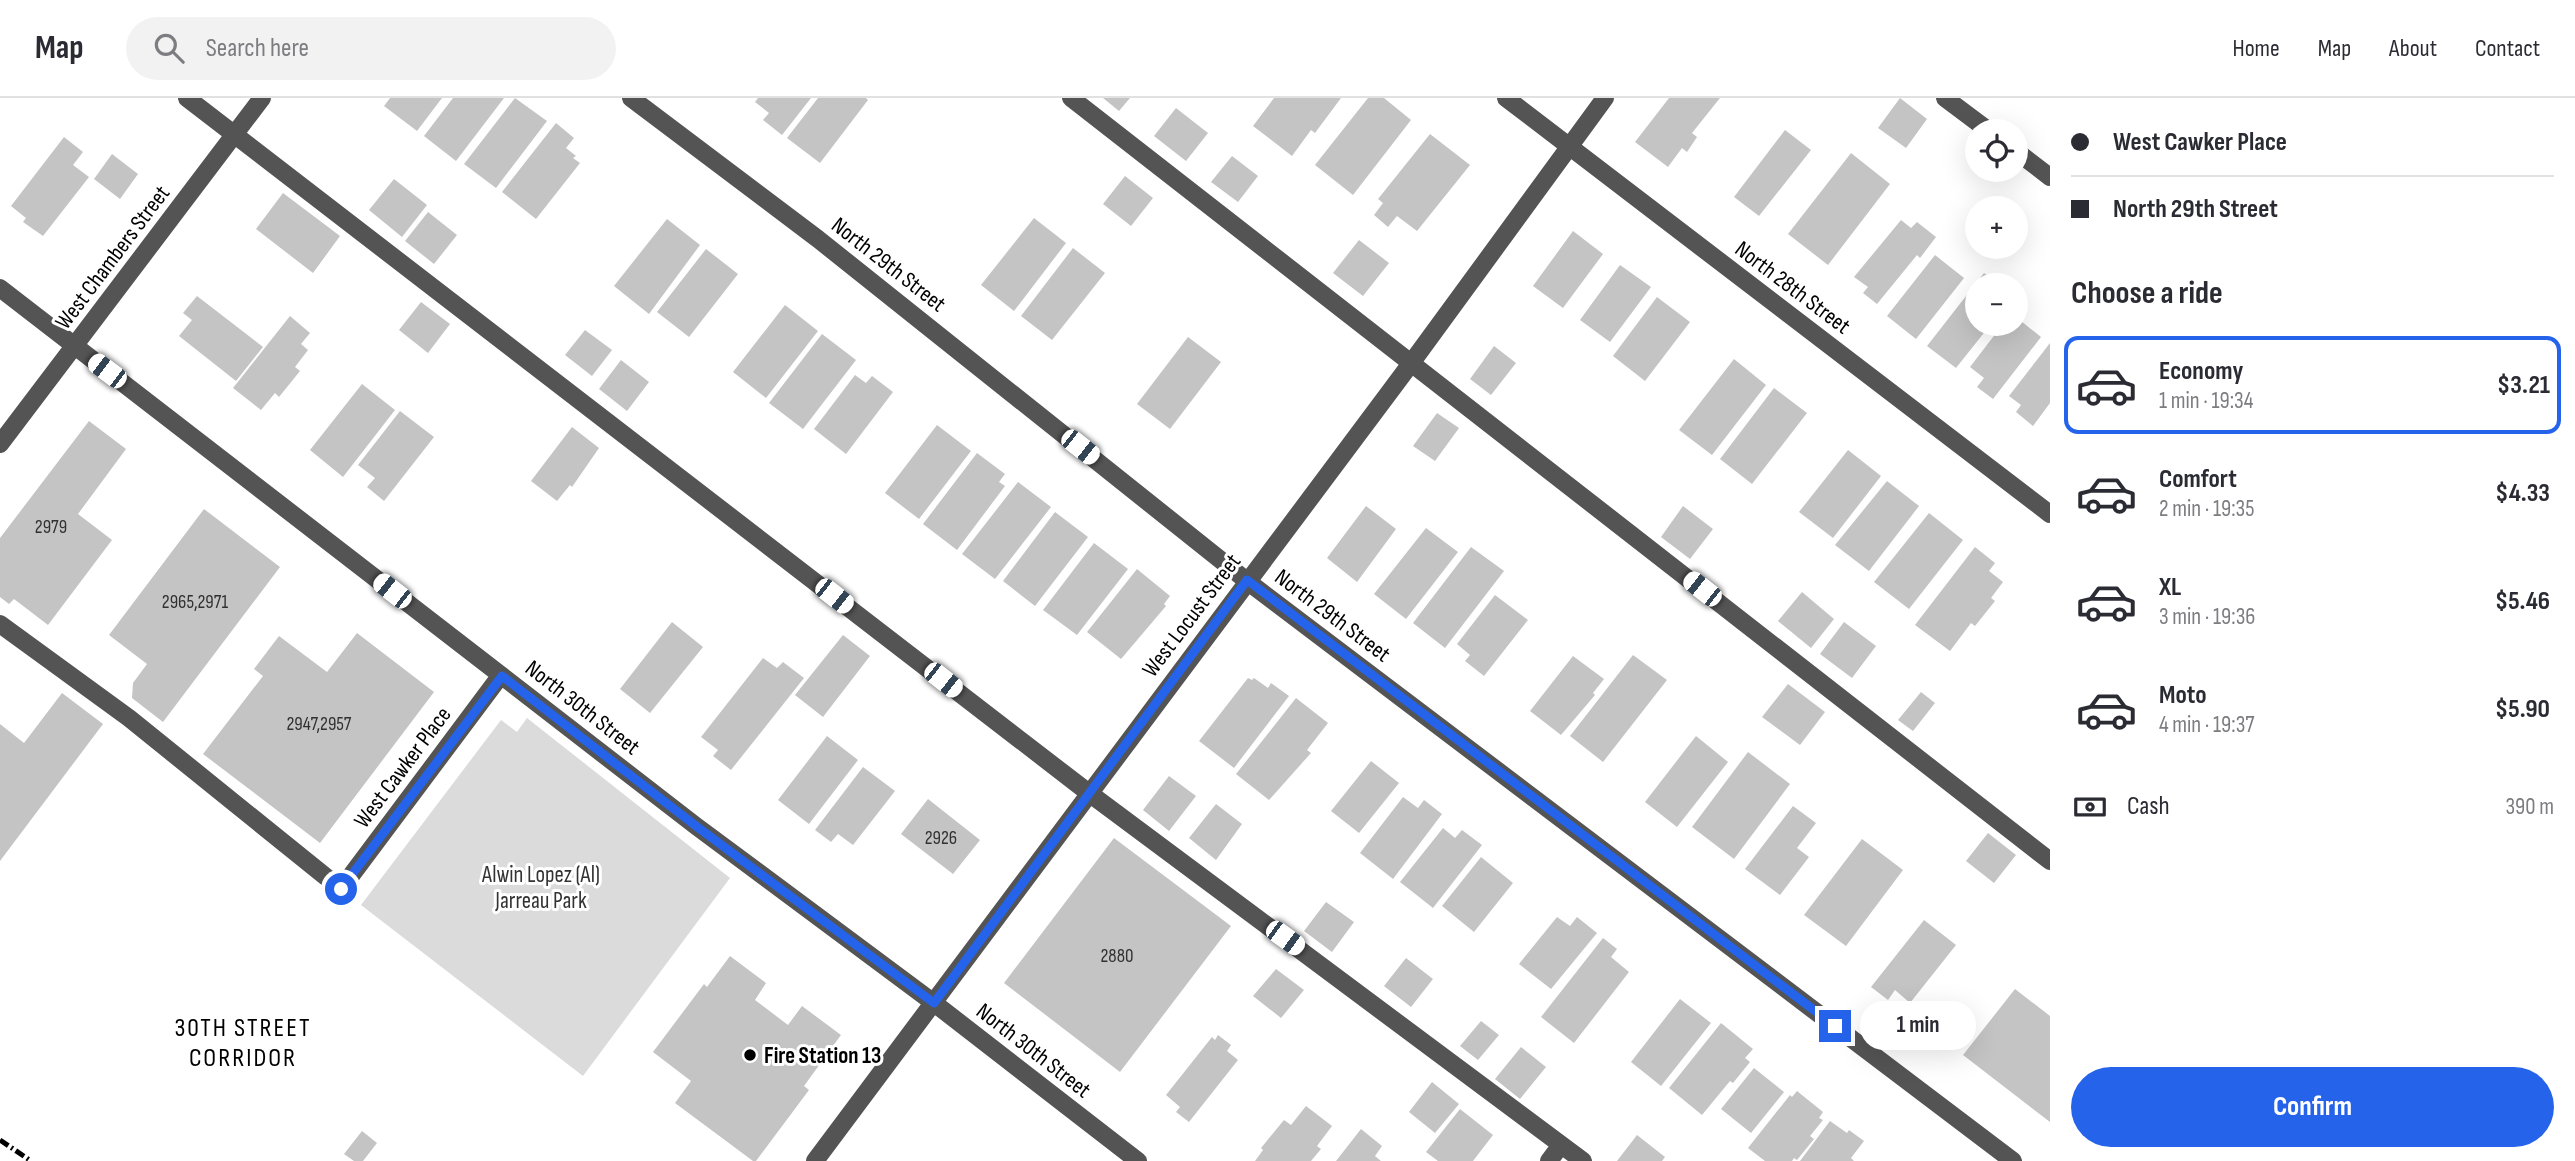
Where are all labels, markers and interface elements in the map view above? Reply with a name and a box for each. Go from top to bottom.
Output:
search box [126,17,616,80]
text: Map [35,28,84,68]
icon: search [150,29,188,67]
text: Search here [206,33,309,64]
text: Home [2232,34,2280,63]
text: Map [2318,34,2351,63]
text: About [2389,34,2437,63]
text: Contact [2475,34,2540,63]
map controls [1965,119,2028,336]
button: locate [1965,119,2028,182]
text: West Cawker Place [2113,127,2287,158]
street label: West Chambers Street [50,180,176,335]
text: North 29th Street [2113,194,2278,225]
button: + [1965,196,2028,259]
street label: North 29th Street [826,211,951,318]
street label: North 28th Street [1729,235,1856,340]
button: − [1965,273,2028,336]
text: Choose a ride [2071,274,2223,313]
car [84,350,131,392]
icon: car [2075,354,2138,417]
text: Economy [2159,356,2243,387]
text: $3.21 [2497,370,2550,401]
text: 1 min · 19:34 [2159,387,2253,415]
car [1057,426,1104,468]
icon: car [2075,462,2138,525]
text: Comfort [2159,464,2237,495]
text: $4.33 [2495,478,2550,509]
text: 2 min · 19:35 [2159,495,2254,523]
house number: 2979 [35,516,67,539]
street label: West Locust Street [1136,549,1247,683]
street label: North 29th Street [1269,563,1396,668]
car [1679,568,1726,610]
car [369,570,416,612]
icon: car [2075,570,2138,633]
text: XL [2159,572,2181,603]
car [811,575,858,617]
text: $5.46 [2495,586,2550,617]
house number: 2965,2971 [162,591,228,614]
text: 3 min · 19:36 [2159,603,2255,631]
street label: North 30th Street [520,654,645,761]
car [920,659,967,701]
icon: car [2075,678,2138,741]
text: Moto [2159,680,2207,711]
text: $5.90 [2495,694,2550,725]
street label: West Cawker Place [348,702,457,834]
text: 4 min · 19:37 [2159,711,2254,739]
house number: 2947,2957 [287,713,352,736]
icon: cash [2071,788,2109,826]
text: Cash [2127,791,2170,822]
text: 390 m [2505,793,2554,821]
house number: 2926 [925,827,957,850]
park label: Alwin Lopez (Al) Jarreau Park [481,861,600,915]
route start [325,873,357,905]
car [1262,917,1309,959]
house number: 2880 [1101,945,1133,968]
street label: North 30th Street [971,997,1096,1104]
callout: 1 min [1860,1002,1975,1051]
route end [1819,1010,1851,1042]
text: 1 min [1897,1011,1939,1039]
district label: 30TH STREET CORRIDOR [174,1013,312,1074]
place label: Fire Station 13 [764,1042,881,1070]
marker: Fire Station 13 [742,1047,758,1063]
button: Confirm [2071,1067,2554,1147]

